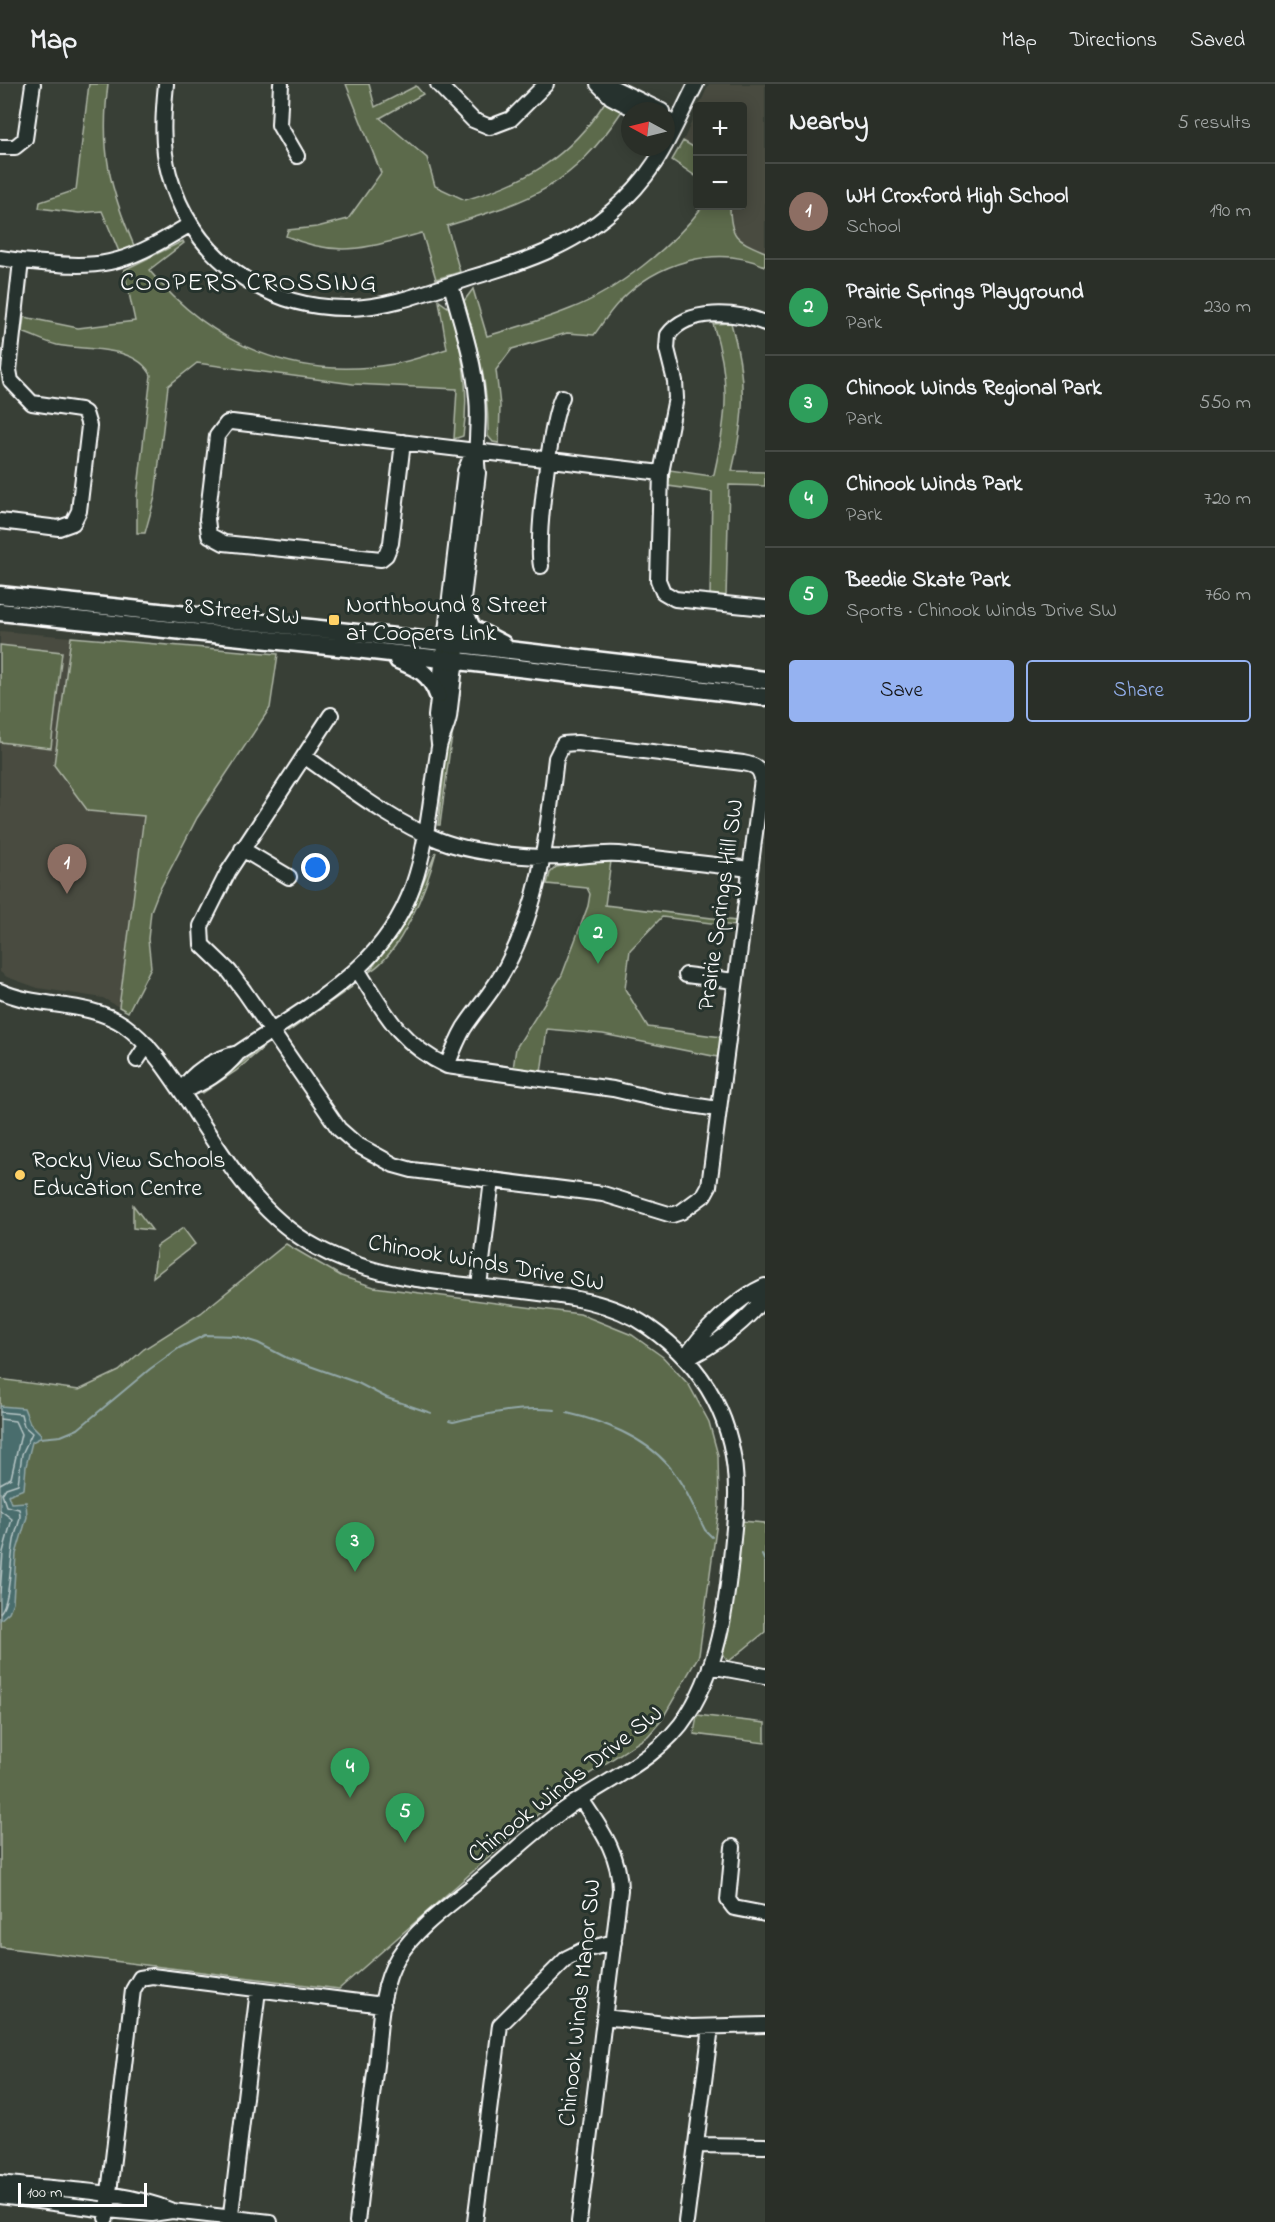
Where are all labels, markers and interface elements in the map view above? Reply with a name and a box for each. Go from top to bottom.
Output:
text: Map [30,21,77,62]
text: Map [1001,26,1037,56]
text: Directions [1070,26,1157,56]
text: Saved [1190,26,1245,56]
north arrow [621,102,675,156]
map controls [693,102,747,210]
button: + [693,102,747,156]
text: Nearby [789,104,868,142]
text: 5 results [1178,109,1251,138]
button: − [693,156,747,210]
text: WH Croxford High School [846,181,1069,213]
text: 1 [805,197,812,226]
text: 190 m [1209,197,1251,226]
text: School [846,213,901,242]
district label: COOPERS CROSSING [120,265,378,303]
text: Prairie Springs Playground [846,277,1084,309]
text: 2 [804,293,813,322]
text: 230 m [1204,293,1251,322]
text: Park [846,309,882,338]
text: Chinook Winds Regional Park [846,373,1102,405]
text: 3 [804,389,813,418]
text: 550 m [1199,389,1251,418]
text: Park [846,405,882,434]
text: Chinook Winds Park [846,469,1022,501]
text: 4 [804,485,813,514]
text: 720 m [1204,485,1251,514]
text: Park [846,501,882,530]
text: Beedie Skate Park [846,565,1010,597]
text: 5 [803,581,814,610]
text: 760 m [1205,581,1251,610]
place label: Northbound 8 Street at Coopers Link [346,589,547,652]
street label: 8 Street SW [183,590,301,636]
text: Sports · Chinook Winds Drive SW [846,597,1117,626]
marker: Northbound 8 Street at Coopers Link [327,613,341,627]
button: Save [789,660,1014,722]
button: Share [1026,660,1251,722]
street label: Prairie Springs Hill SW [690,797,754,1013]
pin: 1 [48,844,86,894]
your location [301,853,330,882]
pin: 2 [578,914,618,964]
place label: Rocky View Schools Education Centre [32,1144,226,1207]
marker: Rocky View Schools Education Centre [13,1168,27,1182]
street label: Chinook Winds Drive SW [365,1226,607,1302]
pin: 3 [336,1522,374,1572]
street label: Chinook Winds Drive SW [461,1698,671,1872]
pin: 4 [330,1748,370,1798]
pin: 5 [386,1794,424,1843]
street label: Chinook Winds Manor SW [551,1878,611,2128]
scale bar [18,2180,147,2208]
text: 100 m [27,2181,62,2205]

